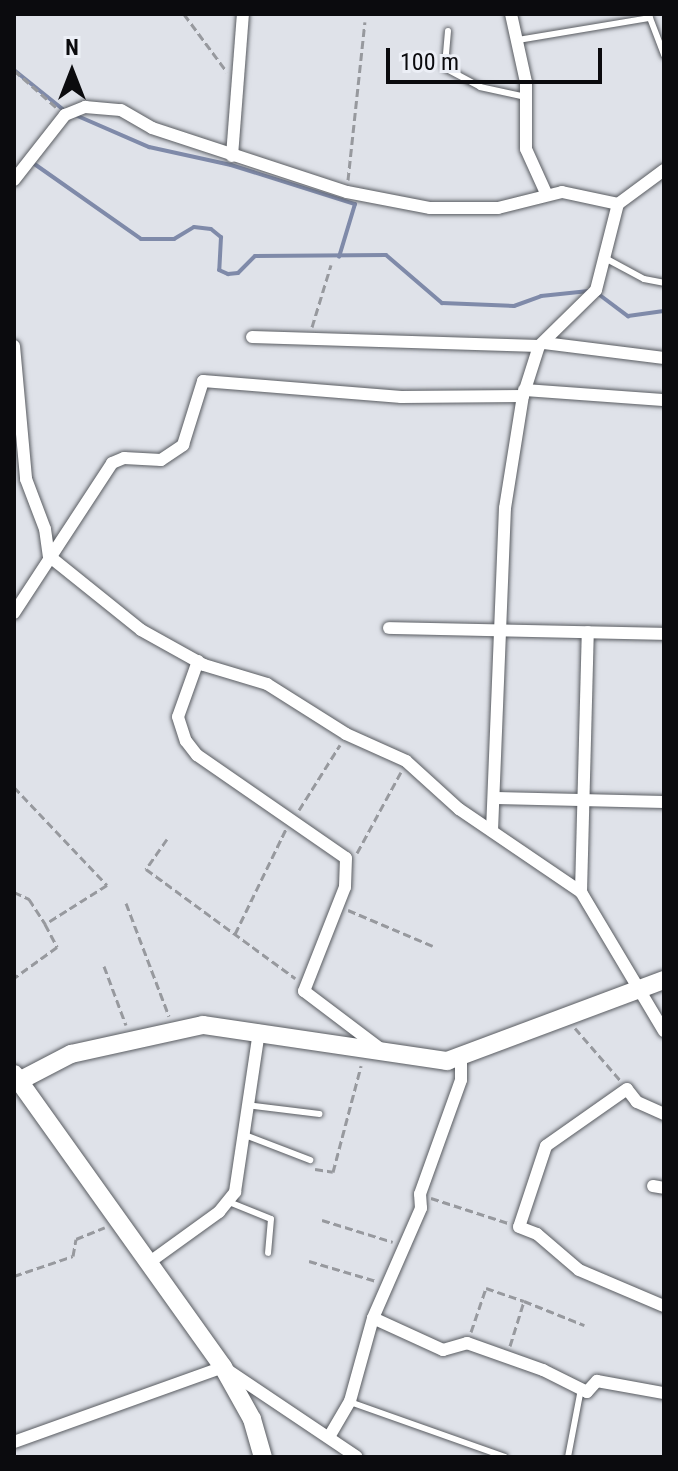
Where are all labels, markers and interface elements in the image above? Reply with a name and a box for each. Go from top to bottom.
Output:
north arrow [32,32,112,112]
scale bar [390,32,606,82]
text: N [65,35,79,60]
text: 100 m [400,48,459,76]

